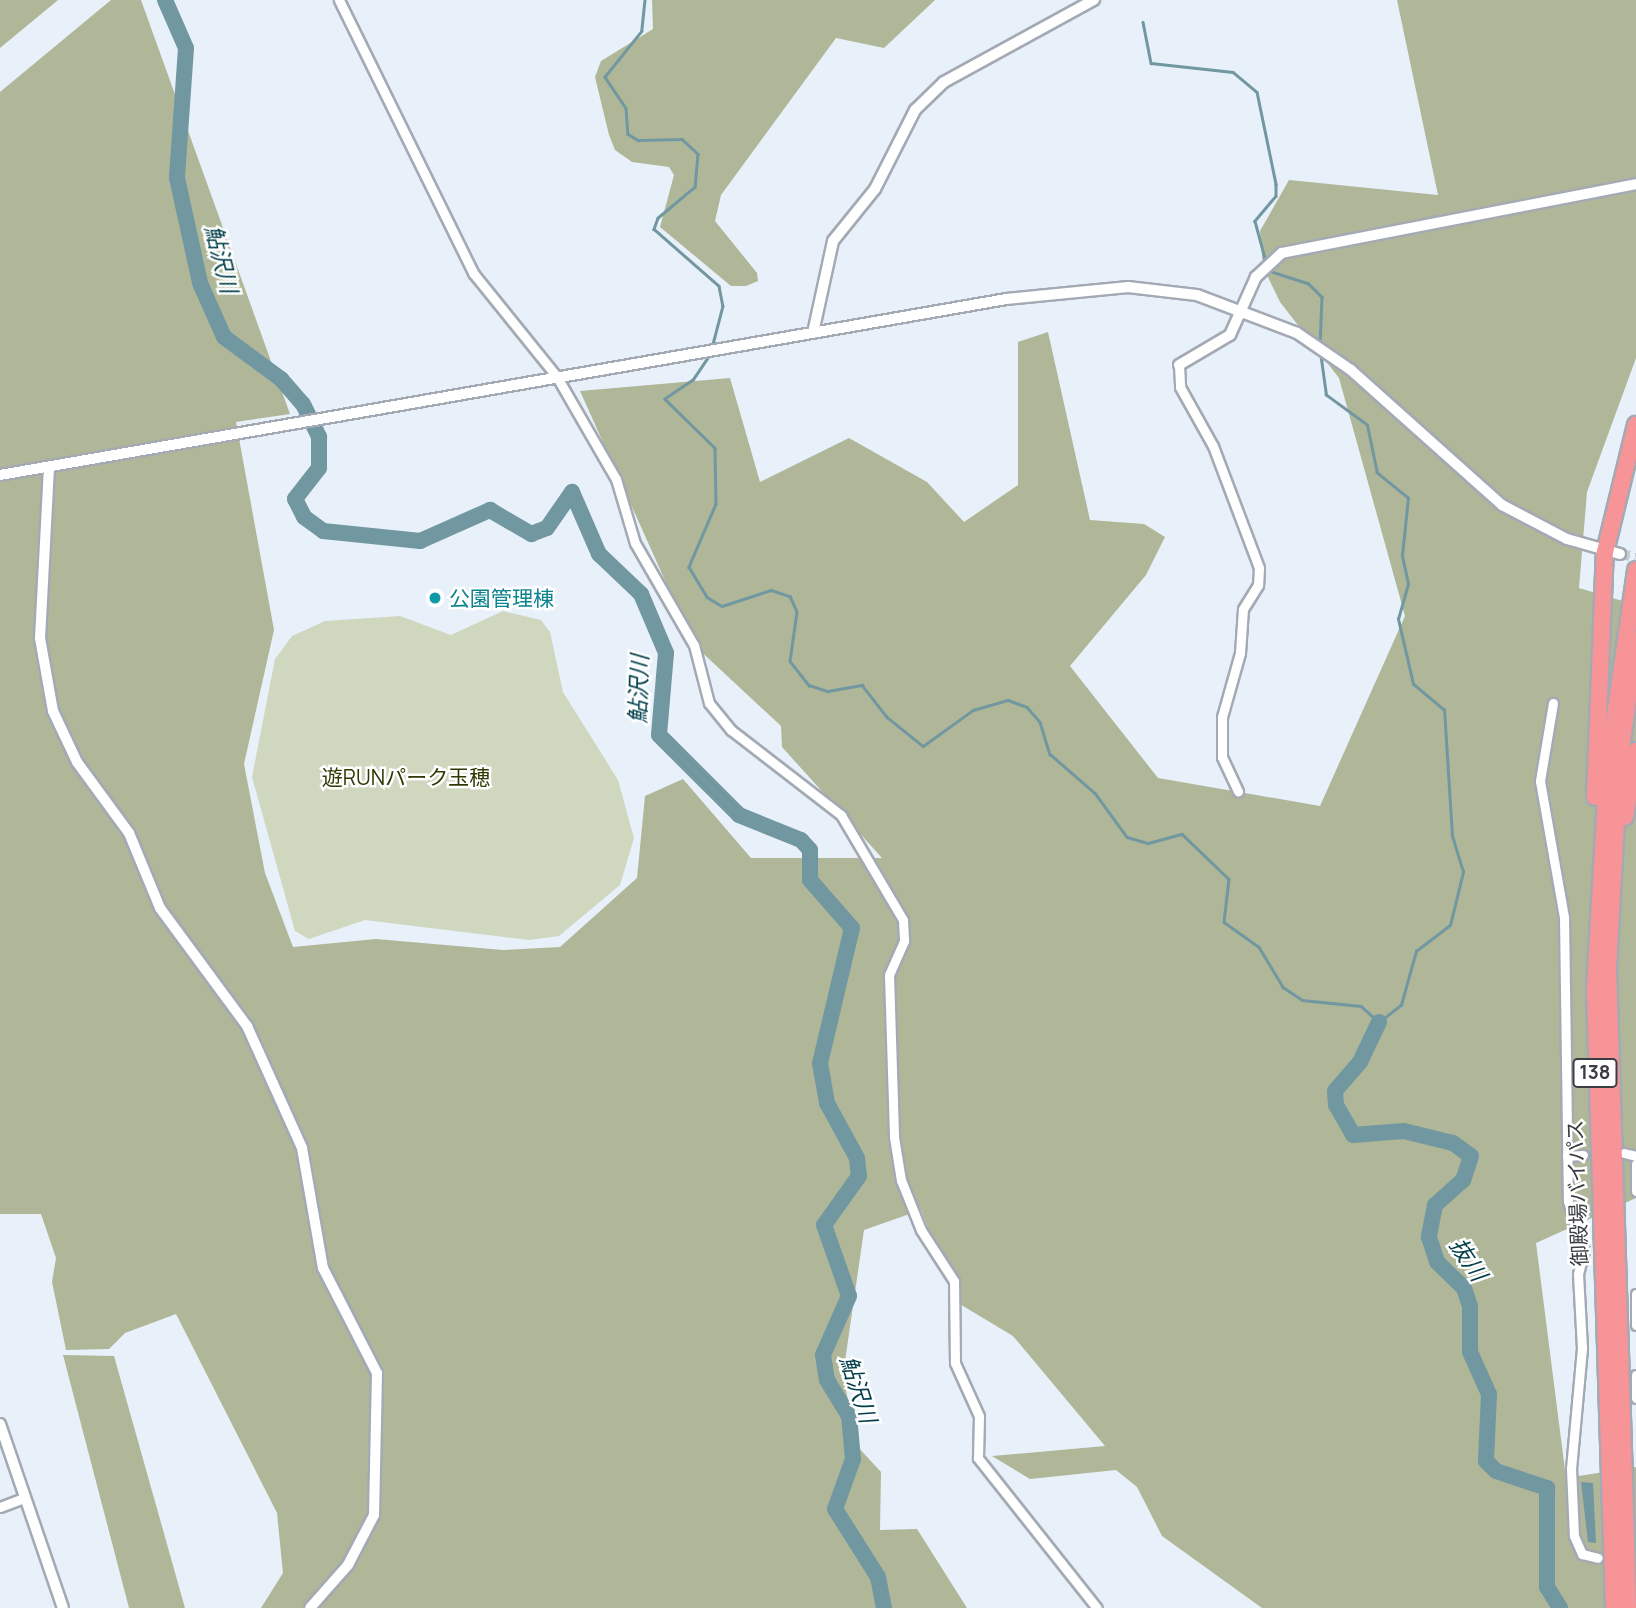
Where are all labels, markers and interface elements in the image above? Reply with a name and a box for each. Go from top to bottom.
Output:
water label: 鮎沢川 [200,222,244,296]
place label: 公園管理棟 [449,585,554,611]
marker: 公園管理棟 [427,590,443,606]
water label: 鮎沢川 [623,654,653,724]
park label: 遊RUNパーク玉穂 [322,764,490,790]
road number: 138 [1572,1058,1618,1088]
street label: 御殿場バイパス [1562,1119,1592,1267]
water label: 抜川 [1445,1232,1493,1286]
water label: 鮎沢川 [835,1352,883,1426]

